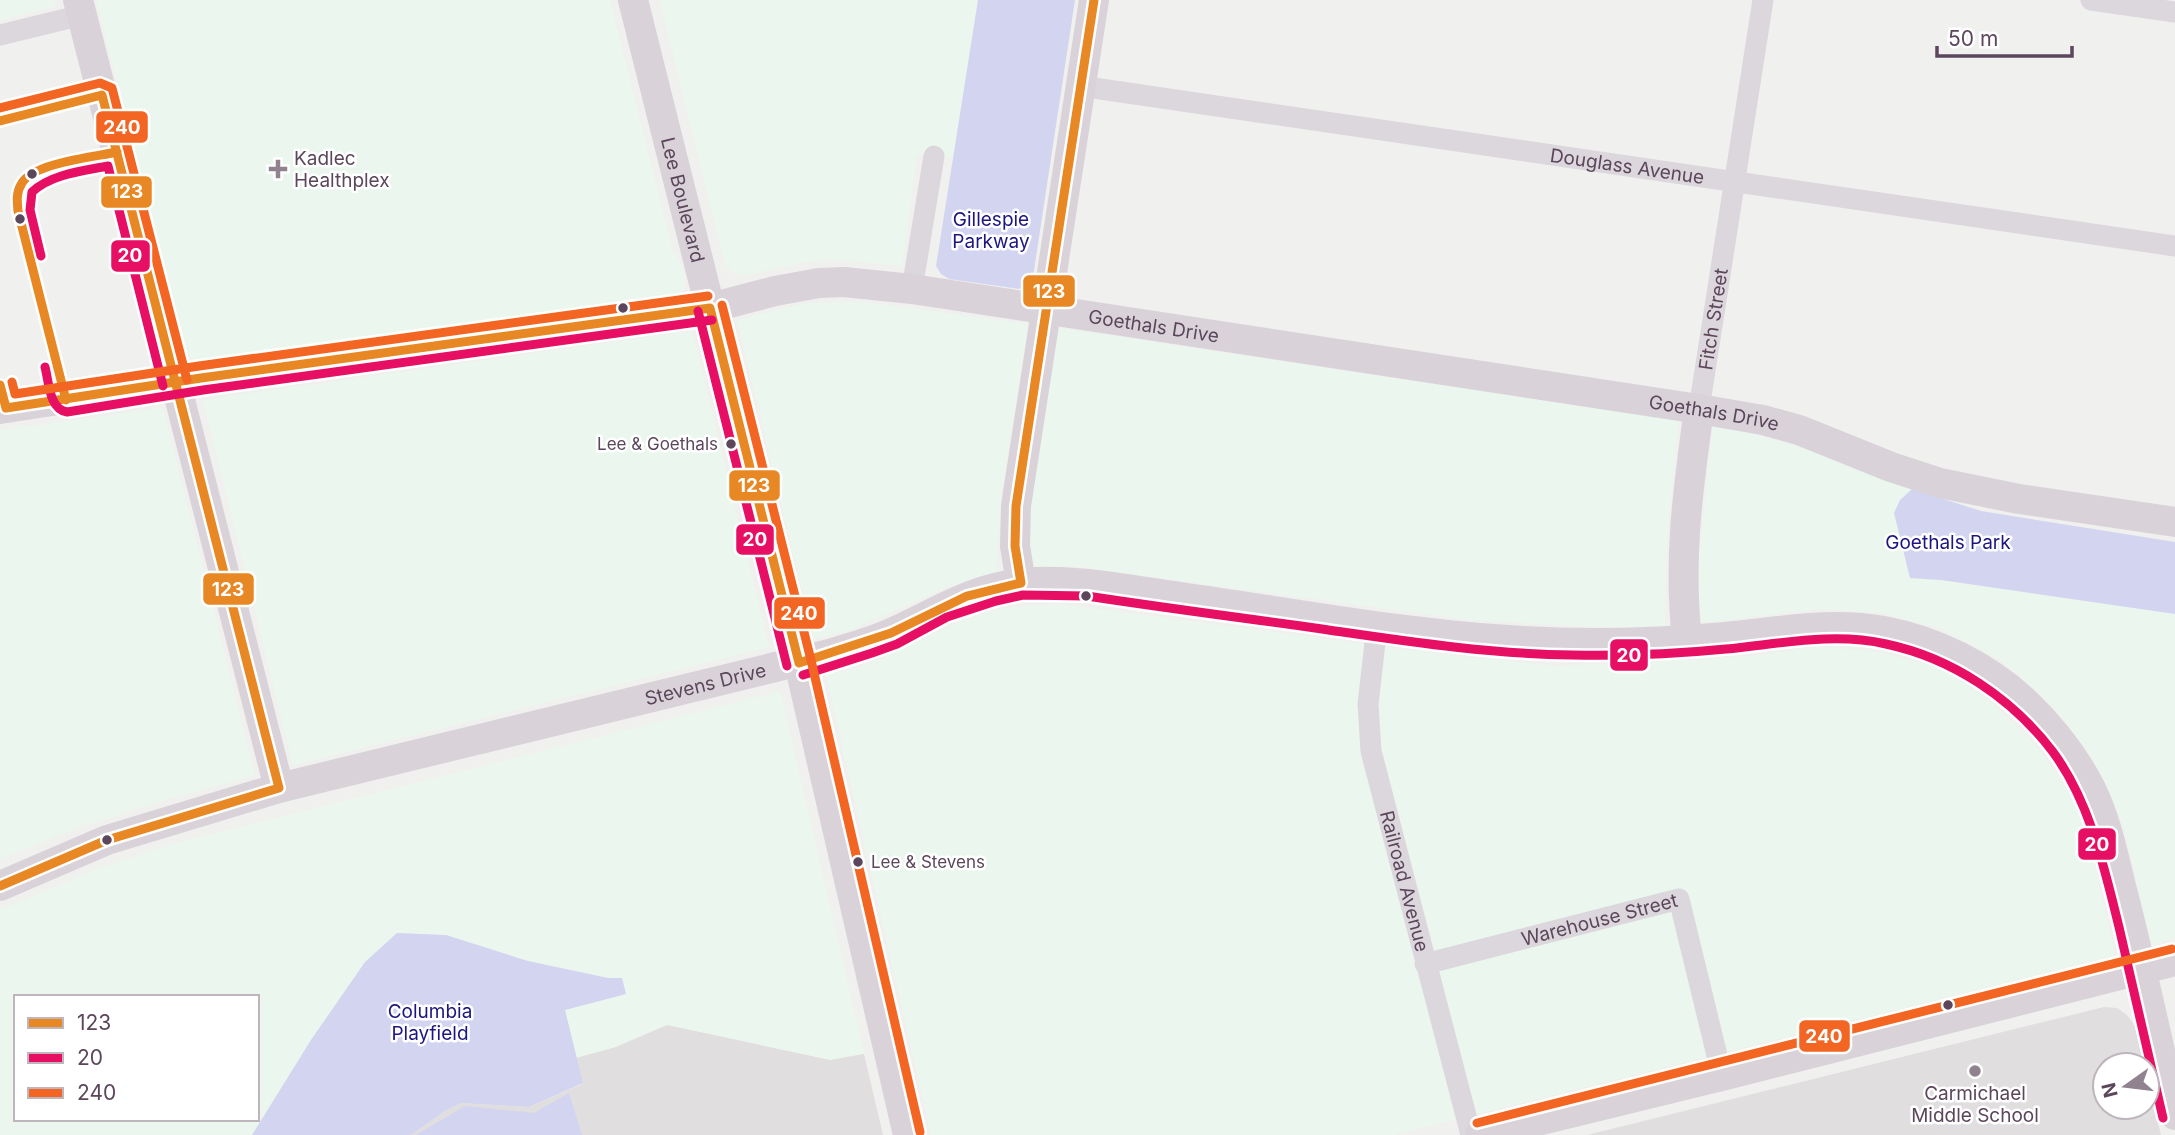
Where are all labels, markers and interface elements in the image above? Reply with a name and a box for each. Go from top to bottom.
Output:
scale bar [1937,14,2072,58]
text: 50 m [1948,26,1998,51]
line badge: 240 [95,110,149,144]
text: 240 [103,116,141,139]
street label: Lee Boulevard [656,135,710,265]
street label: Douglass Avenue [1549,143,1706,189]
place label: Kadlec Healthplex [294,147,390,192]
marker: Kadlec Healthplex [268,159,288,179]
unlabelled marker [25,167,39,181]
line badge: 123 [100,175,153,209]
text: 123 [111,180,143,203]
park label: Gillespie Parkway [952,208,1030,253]
unlabelled marker [13,212,27,226]
line badge: 20 [110,239,151,273]
text: 20 [118,244,142,267]
street label: Fitch Street [1694,266,1732,372]
line badge: 123 [1022,274,1076,308]
text: 123 [1033,280,1065,303]
unlabelled marker [616,301,630,315]
street label: Goethals Drive [1087,305,1221,347]
street label: Goethals Drive [1647,390,1782,435]
place label: Lee & Goethals [597,434,718,454]
marker: Lee & Goethals [724,437,738,451]
line badge: 123 [728,469,781,502]
text: 123 [738,474,770,497]
line badge: 20 [735,523,775,556]
text: 20 [743,528,767,551]
park label: Goethals Park [1885,531,2011,554]
line badge: 123 [202,572,255,606]
text: 123 [212,578,244,601]
unlabelled marker [1079,589,1093,603]
line badge: 240 [773,596,826,630]
text: 240 [780,602,818,625]
line badge: 20 [1609,638,1649,672]
text: 20 [1617,644,1641,667]
street label: Stevens Drive [642,658,768,710]
street label: Railroad Avenue [1375,808,1434,954]
line badge: 20 [2077,827,2117,861]
unlabelled marker [100,833,114,847]
text: 20 [2085,833,2109,856]
place label: Lee & Stevens [871,852,985,872]
marker: Lee & Stevens [851,855,865,869]
street label: Warehouse Street [1519,888,1680,950]
legend [14,995,259,1121]
unlabelled marker [1941,998,1955,1012]
park label: Columbia Playfield [388,1000,472,1045]
text: 123 [77,1010,111,1035]
line badge: 240 [1798,1019,1851,1053]
text: 240 [1805,1025,1843,1048]
text: 20 [77,1045,103,1070]
north arrow [2091,1051,2161,1121]
marker: Carmichael Middle School [1967,1063,1983,1079]
text: 240 [77,1080,116,1105]
text: N [2097,1080,2123,1100]
place label: Carmichael Middle School [1911,1082,2039,1127]

